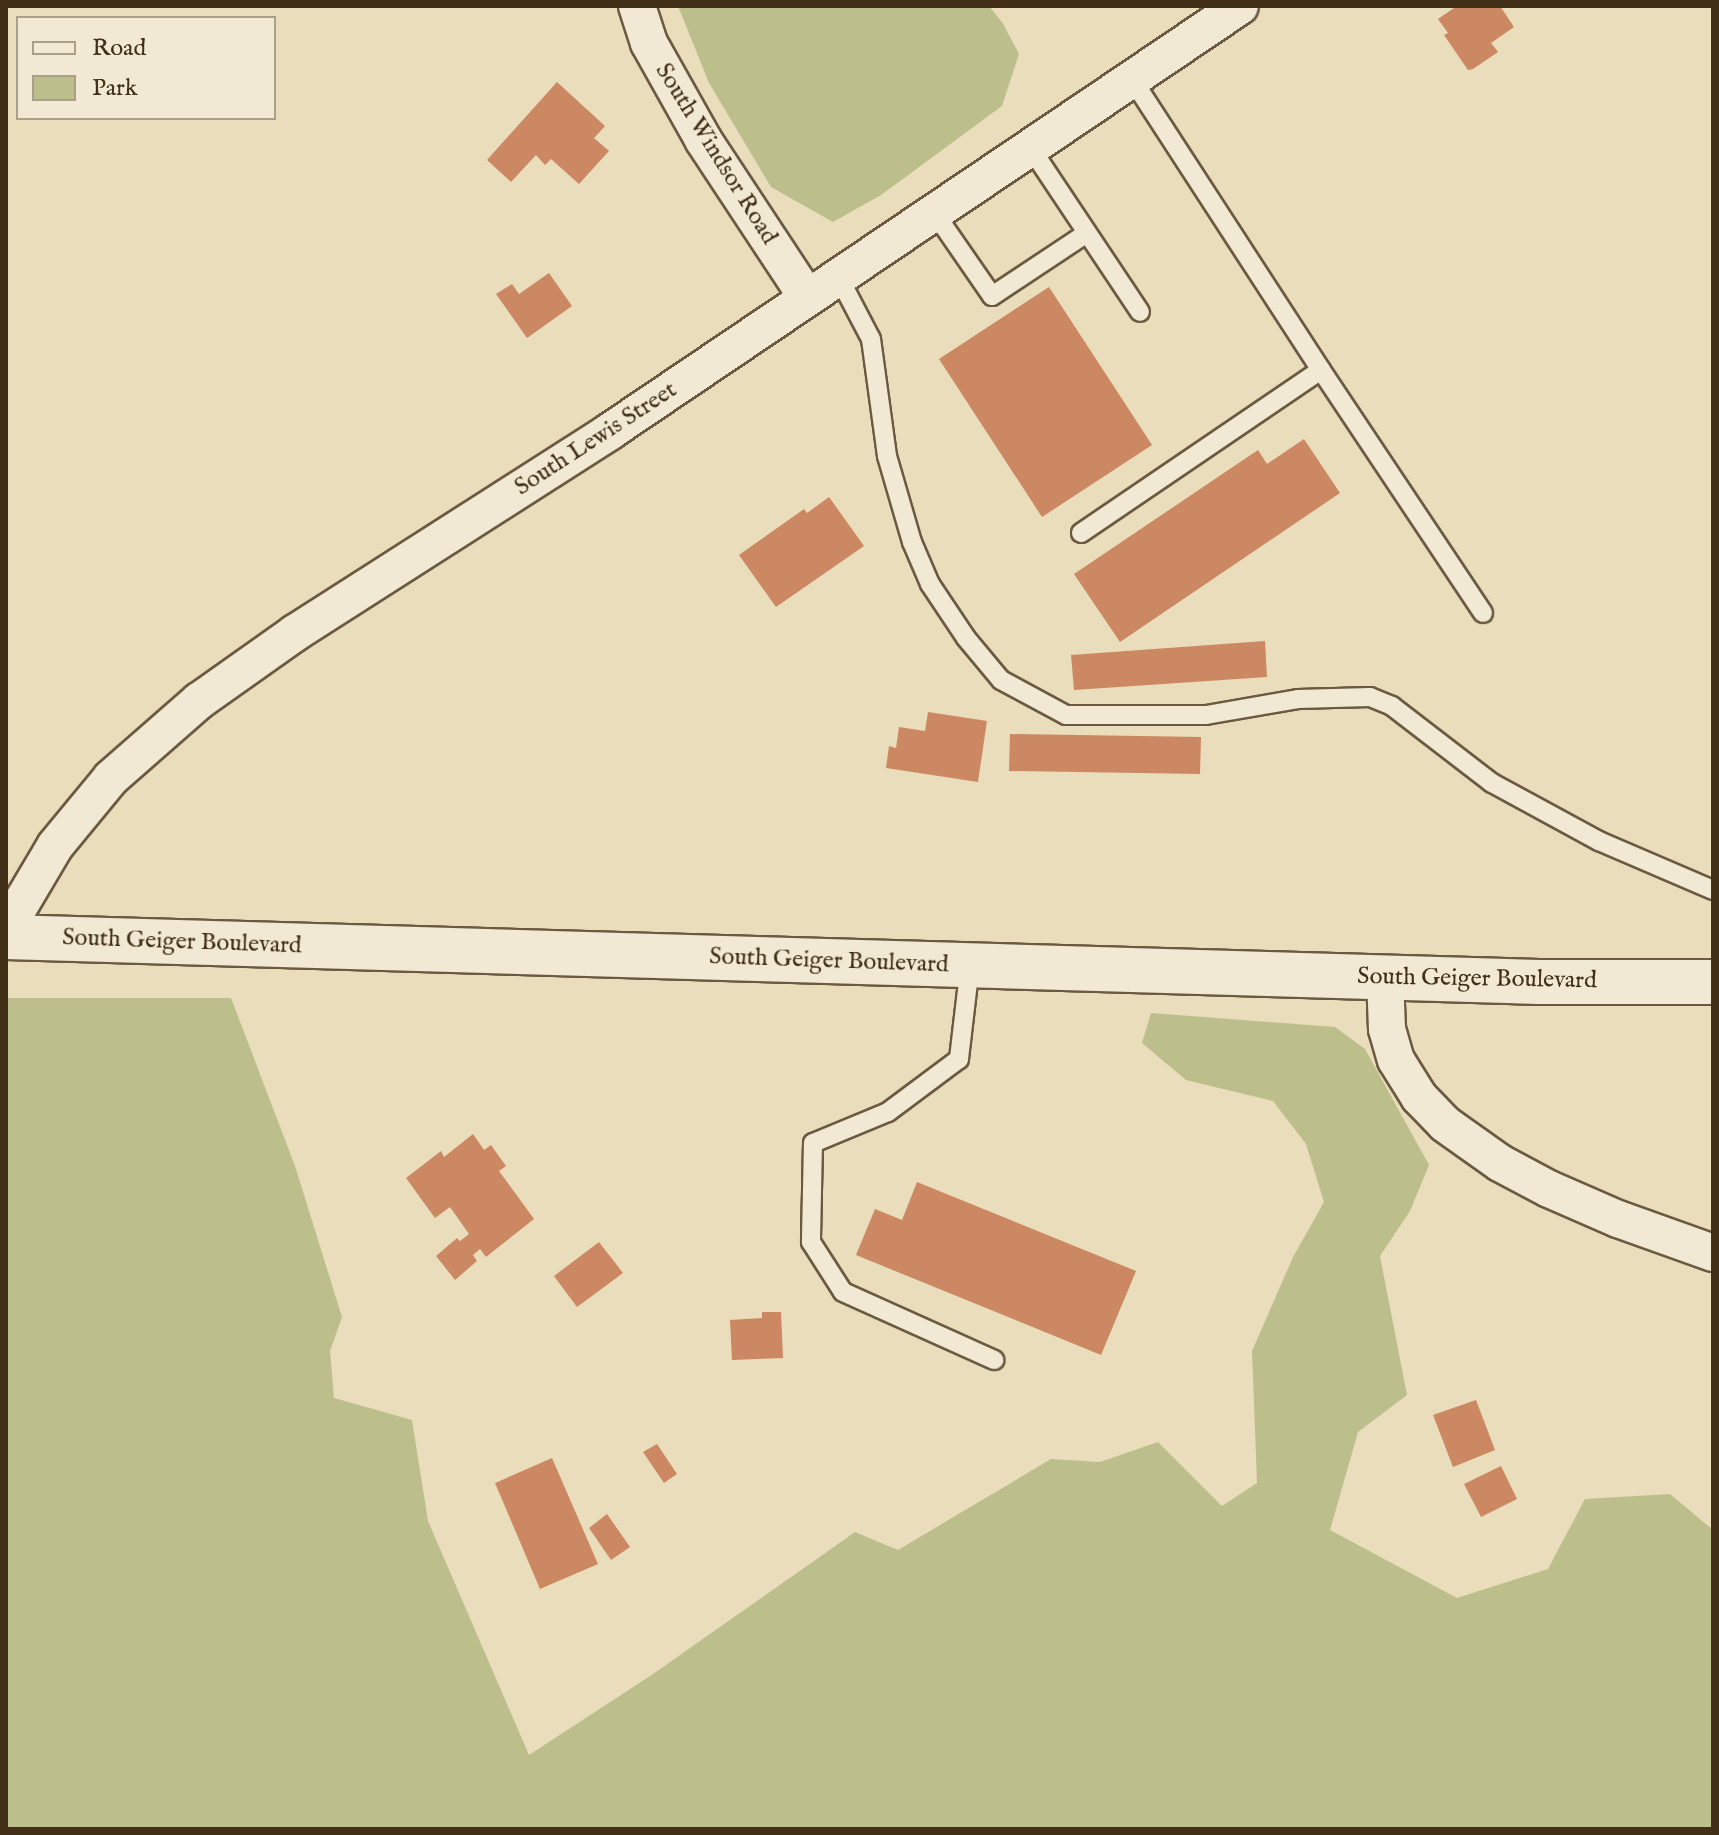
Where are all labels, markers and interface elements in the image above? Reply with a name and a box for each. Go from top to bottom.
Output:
legend [16,16,276,120]
text: Road [92,33,146,64]
street label: South Windsor Road [649,58,783,250]
text: Park [92,73,138,104]
street label: South Lewis Street [509,376,683,502]
street label: South Geiger Boulevard [62,923,302,961]
street label: South Geiger Boulevard [709,942,949,980]
street label: South Geiger Boulevard [1357,963,1597,995]

